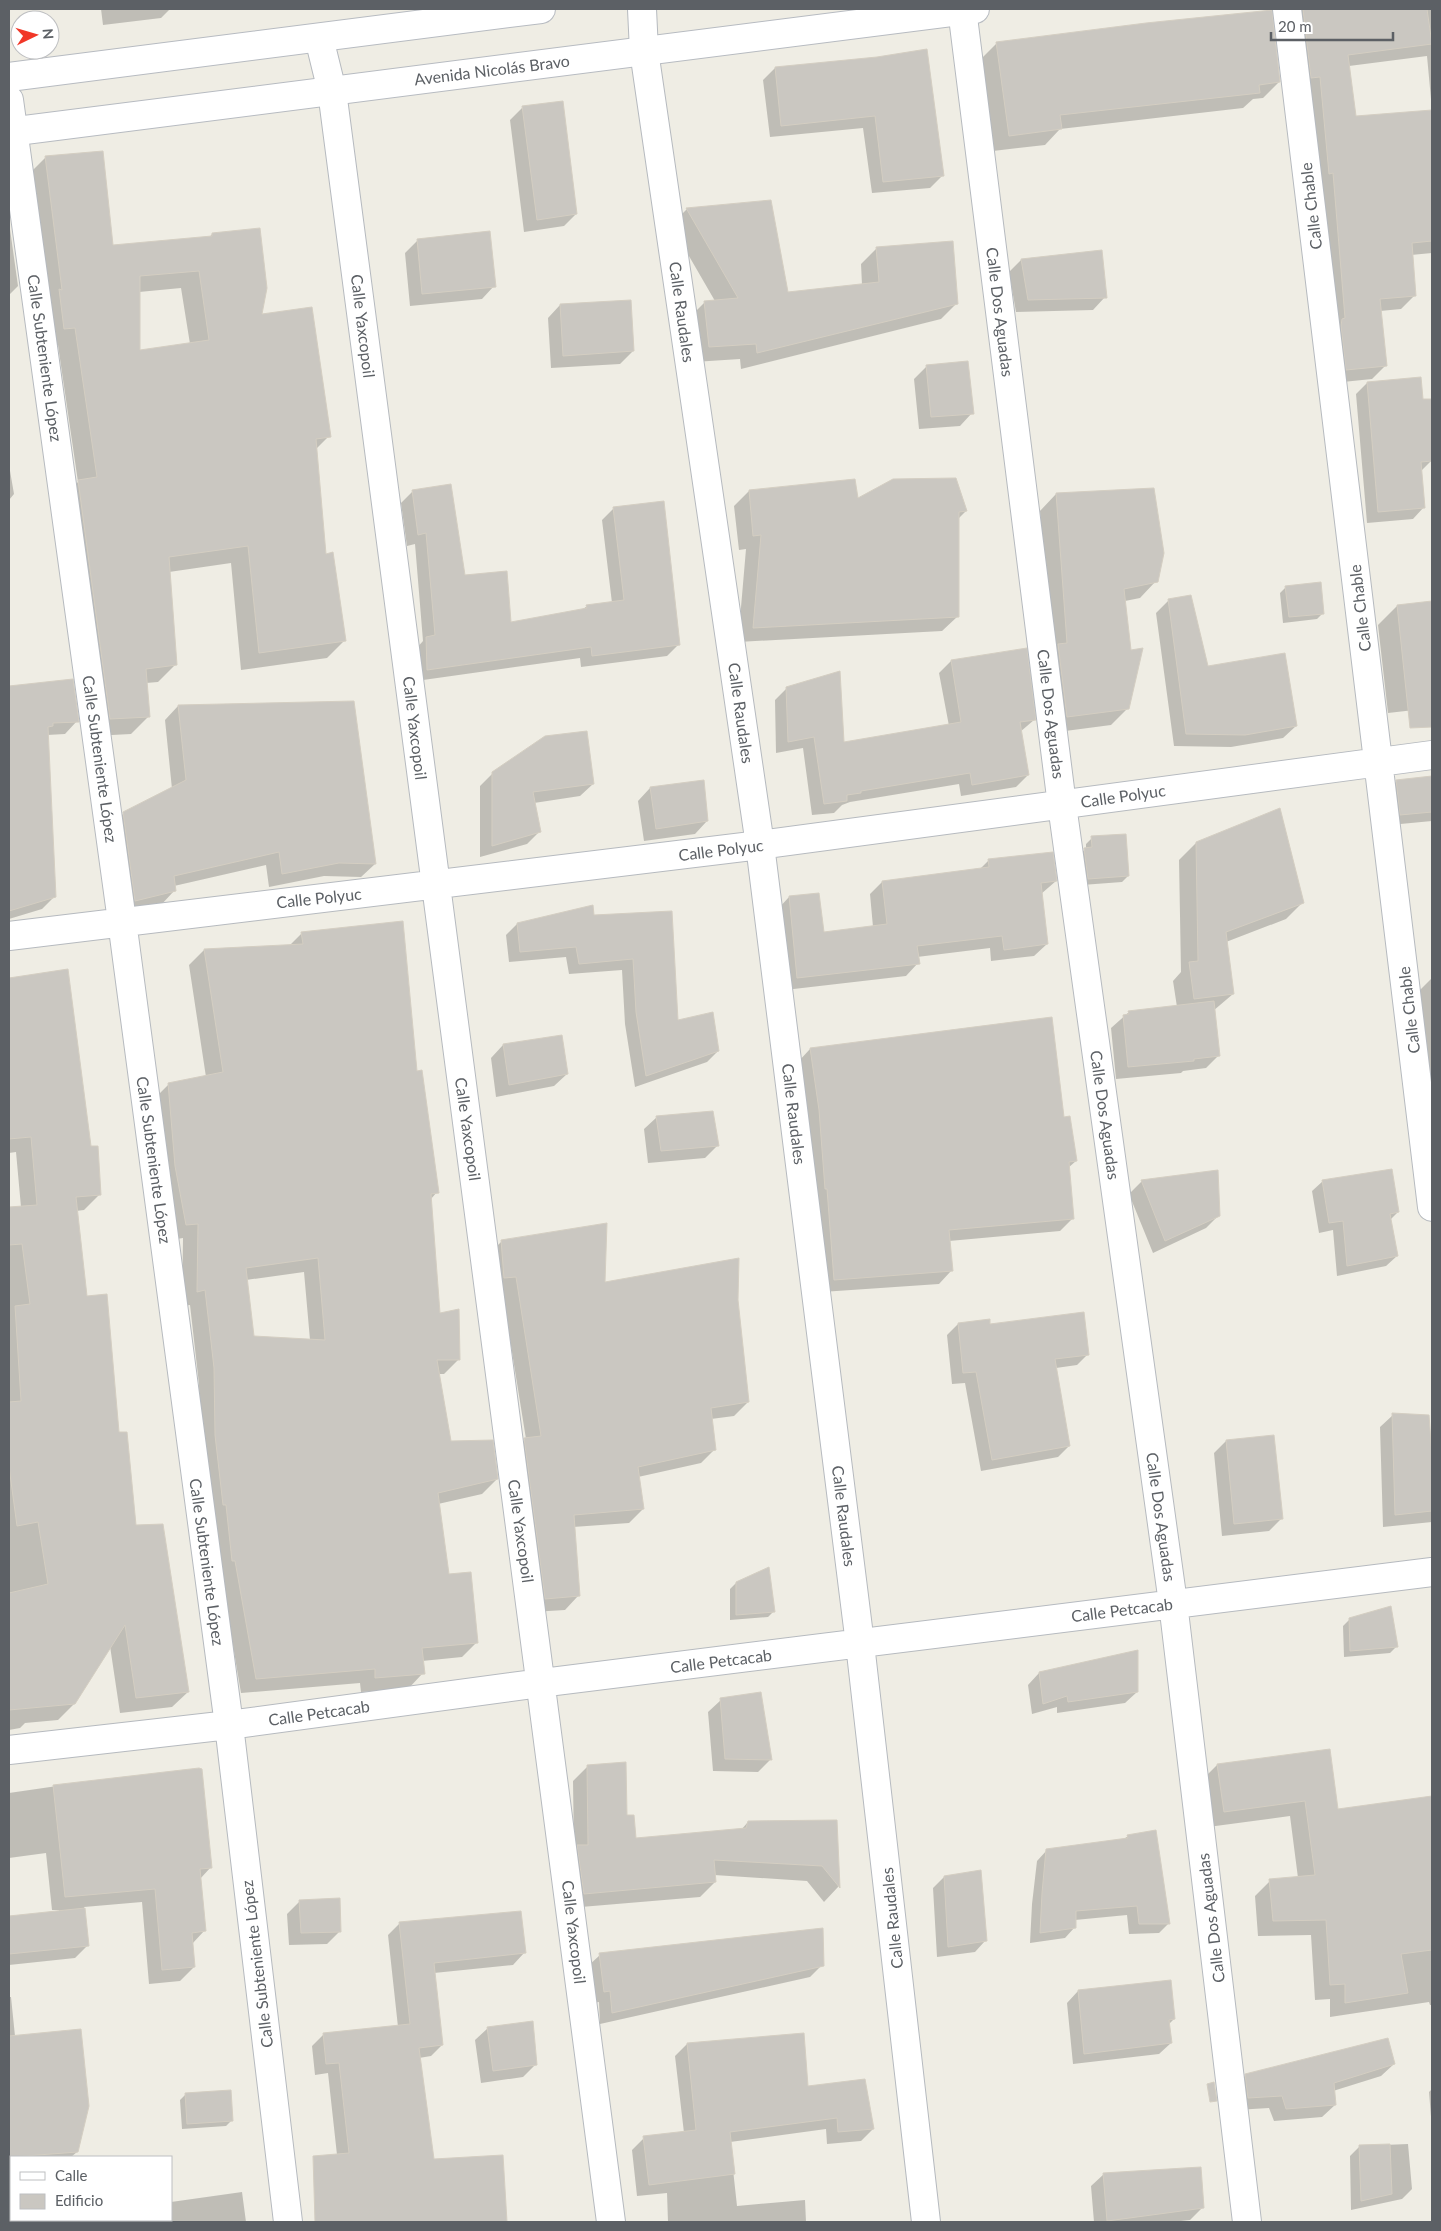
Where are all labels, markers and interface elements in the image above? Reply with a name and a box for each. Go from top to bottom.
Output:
north arrow [10,10,60,60]
scale bar [1271,10,1394,42]
text: 20 m [1278,17,1312,35]
text: N [40,28,57,40]
street label: Avenida Nicolás Bravo [413,51,571,88]
street label: Calle Chable [1296,161,1325,251]
street label: Calle Dos Aguadas [983,246,1018,378]
street label: Calle Raudales [666,260,699,364]
street label: Calle Subteniente López [24,273,67,443]
street label: Calle Yaxcopoil [348,273,379,379]
street label: Calle Chable [1345,563,1374,653]
street label: Calle Dos Aguadas [1034,648,1069,780]
street label: Calle Raudales [725,661,758,765]
street label: Calle Subteniente López [79,674,122,844]
street label: Calle Yaxcopoil [400,675,431,781]
street label: Calle Polyuc [1079,780,1167,811]
street label: Calle Polyuc [677,835,765,864]
street label: Calle Polyuc [275,884,363,911]
street label: Calle Chable [1394,965,1423,1055]
street label: Calle Dos Aguadas [1087,1049,1124,1181]
street label: Calle Raudales [779,1062,810,1166]
street label: Calle Subteniente López [133,1075,176,1245]
street label: Calle Yaxcopoil [452,1076,485,1182]
street label: Calle Dos Aguadas [1143,1451,1180,1583]
street label: Calle Raudales [829,1464,860,1568]
street label: Calle Subteniente López [186,1477,229,1647]
street label: Calle Yaxcopoil [505,1478,538,1584]
street label: Calle Petcacab [1070,1594,1174,1625]
street label: Calle Petcacab [669,1645,773,1676]
street label: Calle Petcacab [267,1696,371,1729]
street label: Calle Dos Aguadas [1193,1852,1228,1984]
street label: Calle Raudales [877,1866,906,1970]
street label: Calle Subteniente López [237,1879,276,2049]
street label: Calle Yaxcopoil [559,1879,590,1985]
legend [10,2156,172,2221]
text: Calle [55,2166,88,2184]
text: Edificio [55,2191,103,2209]

